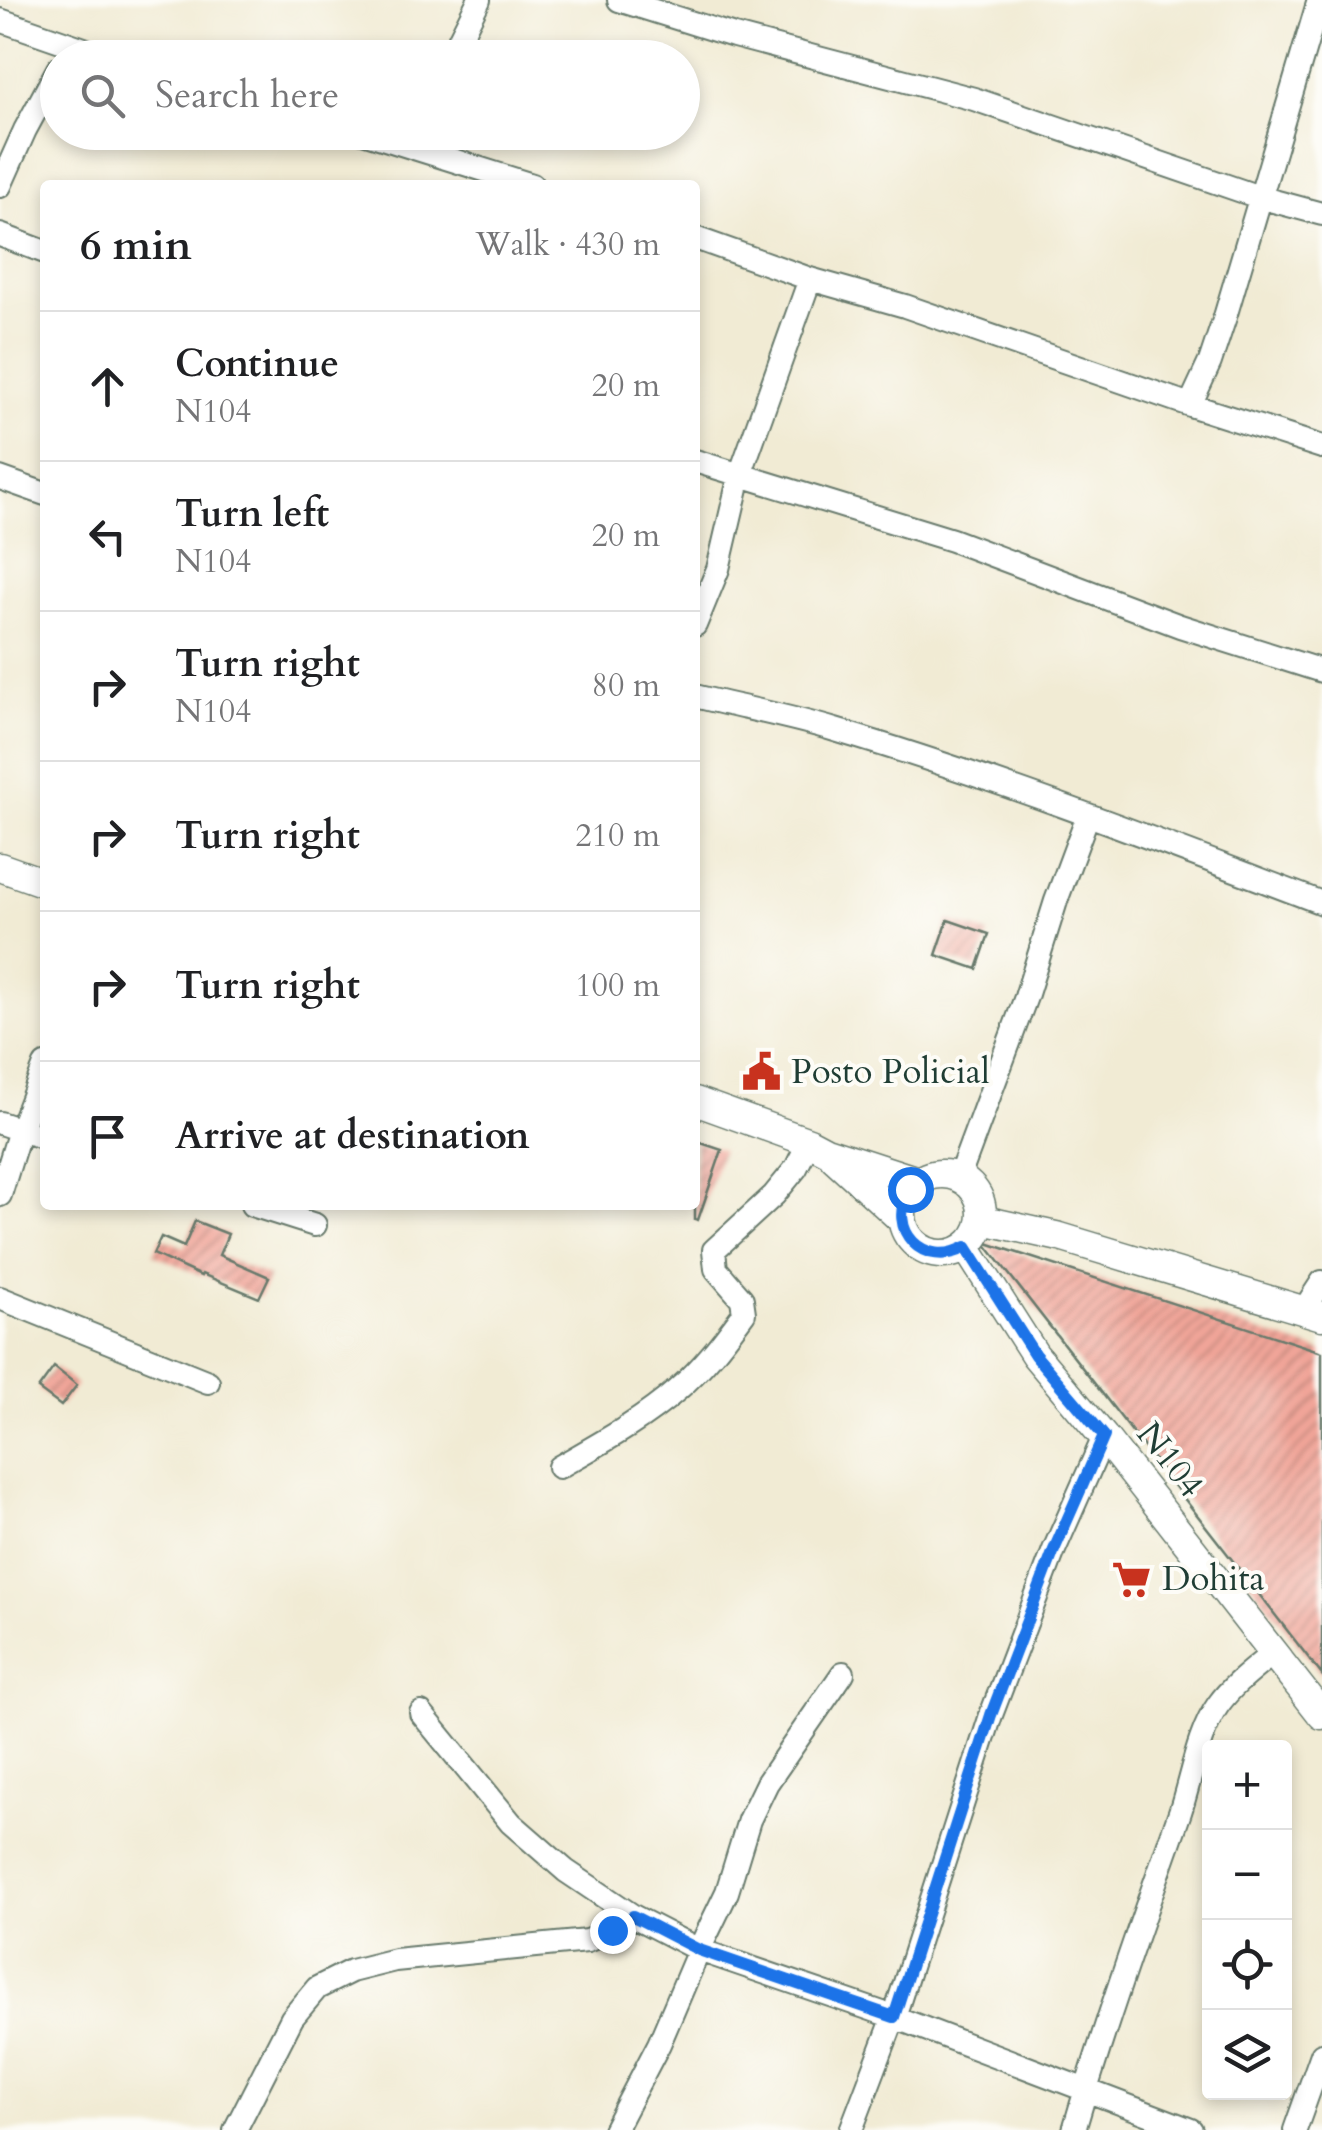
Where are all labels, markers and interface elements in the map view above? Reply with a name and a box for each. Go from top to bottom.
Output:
search box [40,40,700,150]
icon: search [75,68,130,123]
text: Search here [155,69,339,121]
text: 6 min [80,217,192,274]
text: Walk · 430 m [475,223,660,267]
text: Continue [175,338,339,390]
icon: ahead [80,359,135,414]
text: 20 m [592,364,660,408]
text: N104 [175,390,251,434]
text: Turn left [175,488,329,540]
icon: left [80,509,135,564]
text: 20 m [592,514,660,558]
text: N104 [175,540,251,584]
text: Turn right [175,638,360,690]
icon: right [80,659,135,714]
text: 80 m [592,664,660,708]
text: N104 [175,690,251,734]
icon: right [80,809,135,864]
text: Turn right [175,810,360,862]
text: 210 m [575,814,660,858]
icon: right [80,959,135,1014]
text: Turn right [175,960,360,1012]
text: 100 m [575,964,660,1008]
place label: Posto Policial [791,1048,990,1096]
public building icon: Posto Policial [740,1051,782,1093]
icon: arrive [80,1109,135,1164]
text: Arrive at destination [175,1110,530,1162]
route start [888,1167,934,1213]
street label: N104 [1125,1412,1215,1508]
place label: Dohita [1162,1555,1265,1603]
supermarket icon: Dohita [1111,1558,1153,1600]
map controls [1202,1740,1292,2100]
button: + [1202,1740,1292,1830]
button: − [1202,1830,1292,1920]
route end [590,1908,636,1954]
button: locate [1202,1920,1292,2010]
button: layers [1202,2010,1292,2100]

